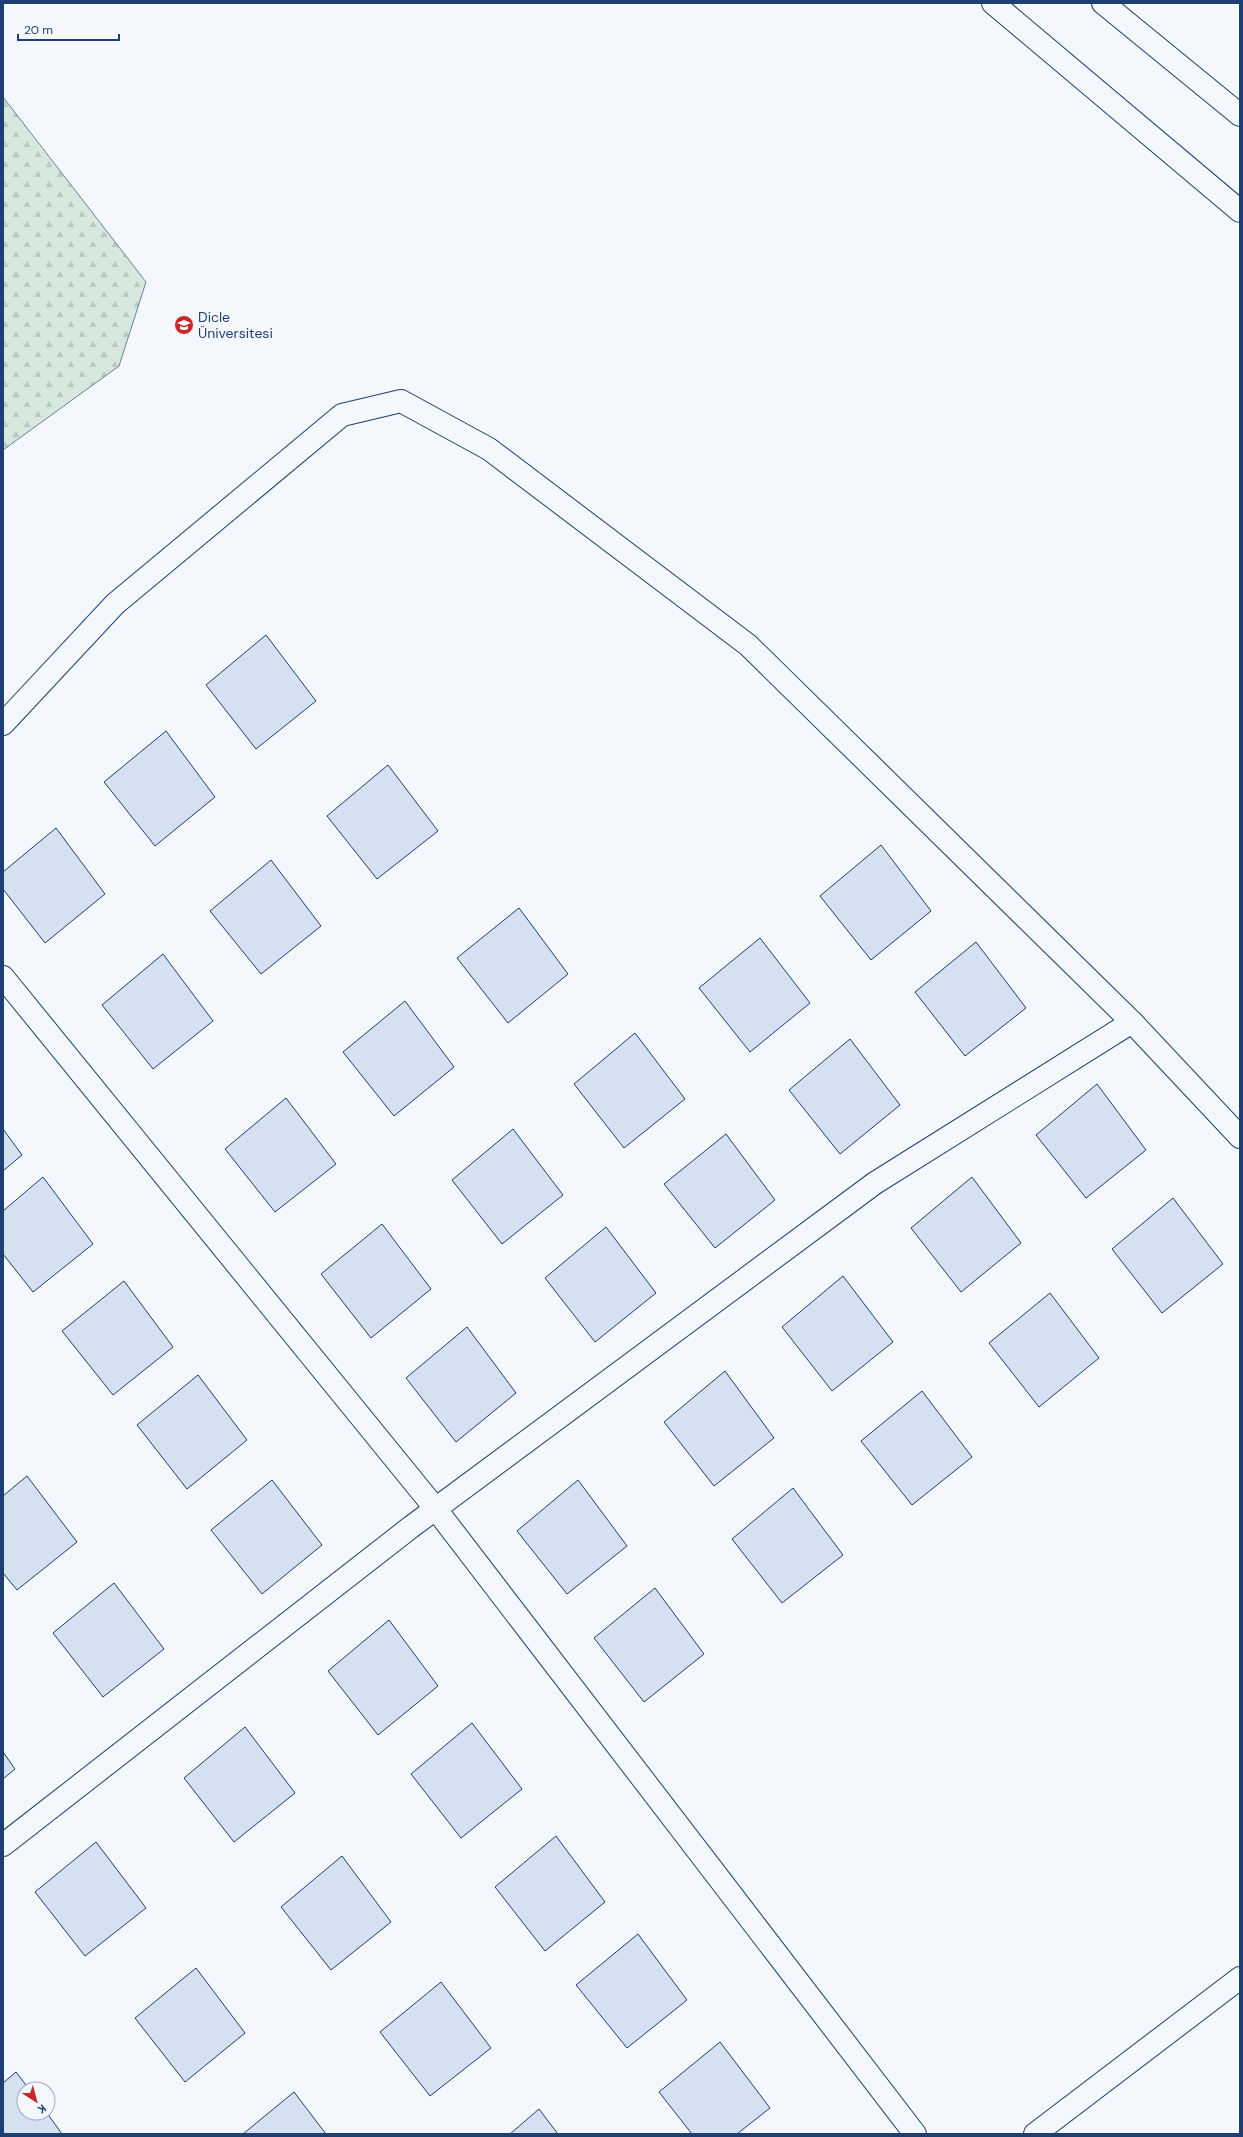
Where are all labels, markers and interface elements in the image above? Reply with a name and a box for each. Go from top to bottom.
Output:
scale bar [18,16,119,42]
text: 20 m [24,22,53,38]
place label: Dicle Üniversitesi [198,308,273,342]
school or university icon: Dicle Üniversitesi [173,314,195,336]
north arrow [16,2081,56,2121]
text: K [35,2101,49,2117]

